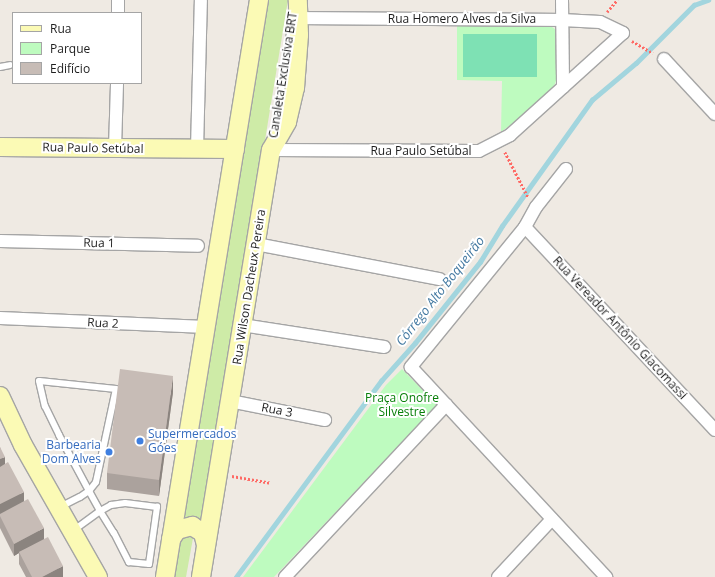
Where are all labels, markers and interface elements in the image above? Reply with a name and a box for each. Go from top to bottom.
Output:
street label: Canaleta Exclusiva BRT [266,11,300,139]
legend [12,12,142,84]
street label: Rua Homero Alves da Silva [388,12,536,26]
text: Rua [50,20,71,37]
text: Parque [50,40,90,57]
text: Edifício [50,60,90,77]
street label: Rua Paulo Setúbal [42,140,144,156]
street label: Rua Paulo Setúbal [370,144,472,158]
street label: Rua Wilson Dacheux Pereira [230,208,268,366]
water label: Córrego Alto Boqueirão [392,233,488,349]
street label: Rua 1 [83,236,115,250]
street label: Rua Vereador Antônio Giacomassi [550,254,690,402]
street label: Rua 2 [87,315,119,331]
park label: Praça Onofre Silvestre [365,391,439,419]
street label: Rua 3 [260,400,294,420]
place label: Supermercados Góes [148,427,236,455]
marker: Supermercados Góes [135,436,145,446]
place label: Barbearia Dom Alves [42,438,101,466]
marker: Barbearia Dom Alves [104,447,114,457]

